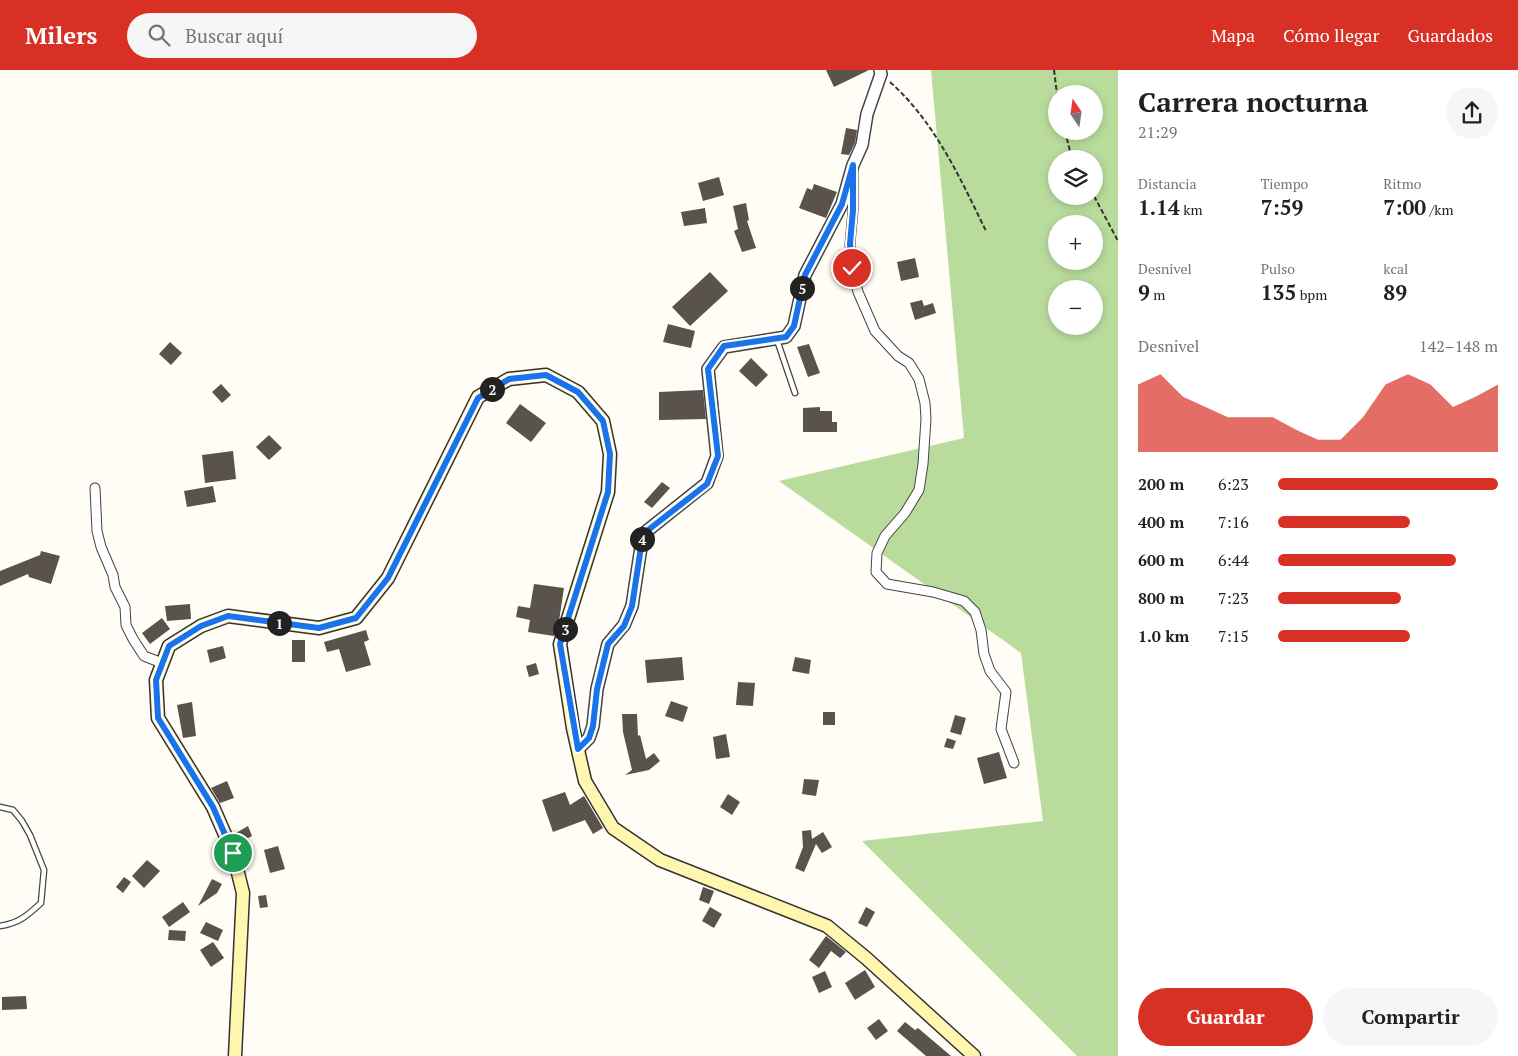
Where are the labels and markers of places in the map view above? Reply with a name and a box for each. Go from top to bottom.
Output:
pin [831,247,873,289]
pin: 5 [790,276,814,300]
pin: 2 [480,376,504,402]
pin: 4 [630,526,654,552]
pin: 1 [266,610,292,636]
pin: 3 [552,616,578,642]
pin [212,832,254,874]

